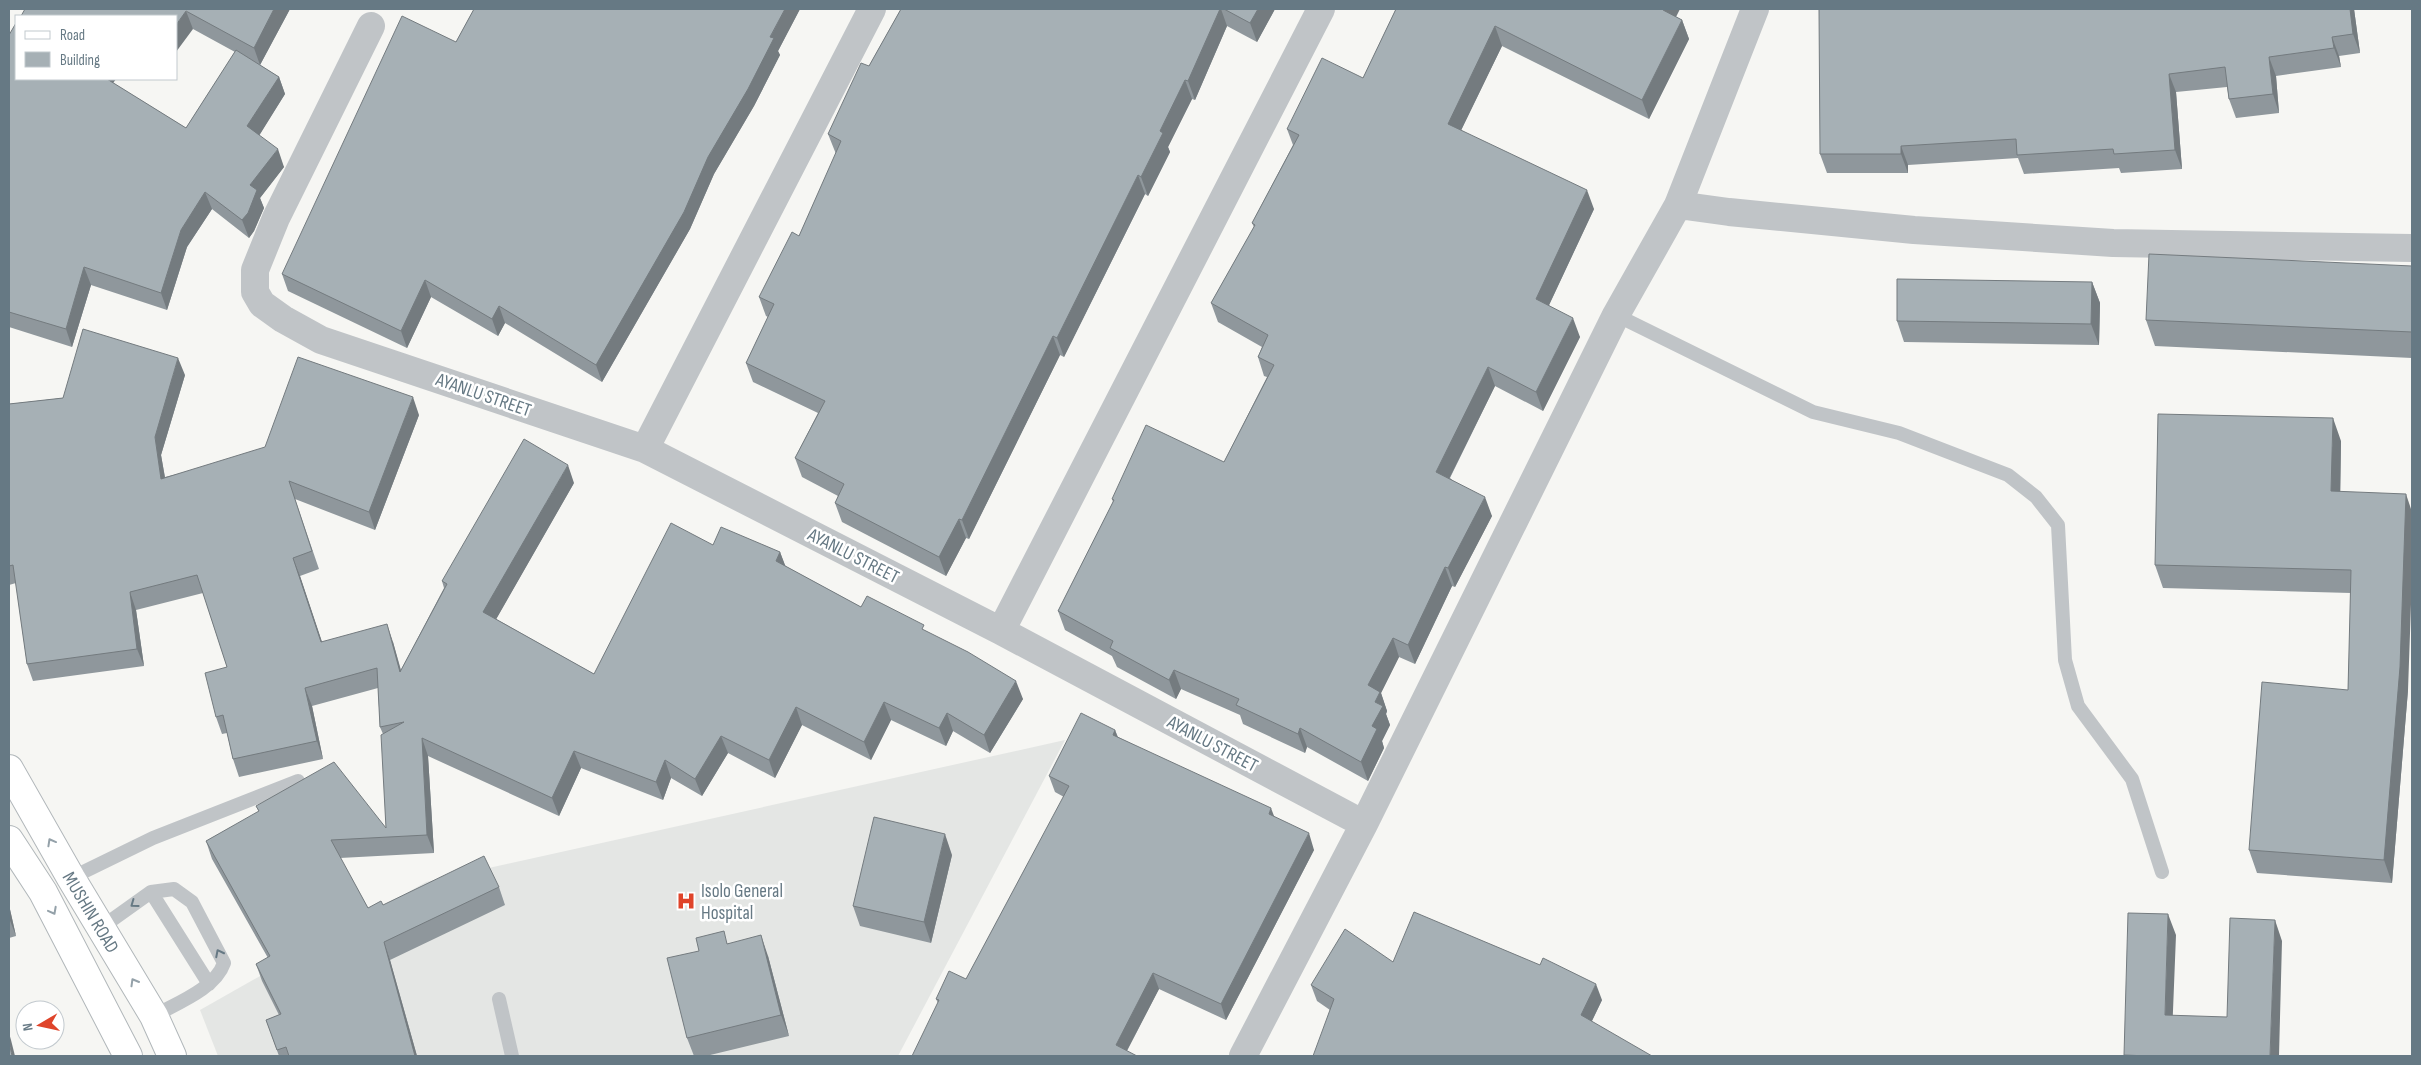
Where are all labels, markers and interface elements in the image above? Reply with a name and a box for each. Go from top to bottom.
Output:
legend [15,15,178,80]
text: Road [60,26,85,45]
text: Building [60,51,100,70]
street label: AYANLU STREET [432,368,534,423]
street label: AYANLU STREET [803,523,903,589]
street label: AYANLU STREET [1162,710,1262,778]
one-way arrow [47,839,57,848]
street label: MUSHIN ROAD [57,868,123,957]
place label: Isolo General Hospital [701,880,783,925]
hospital icon: Isolo General Hospital [675,890,697,912]
one-way arrow [130,898,140,907]
one-way arrow [47,906,57,915]
one-way arrow [215,949,225,958]
one-way arrow [130,978,140,987]
north arrow [15,1000,65,1050]
text: N [19,1022,37,1032]

